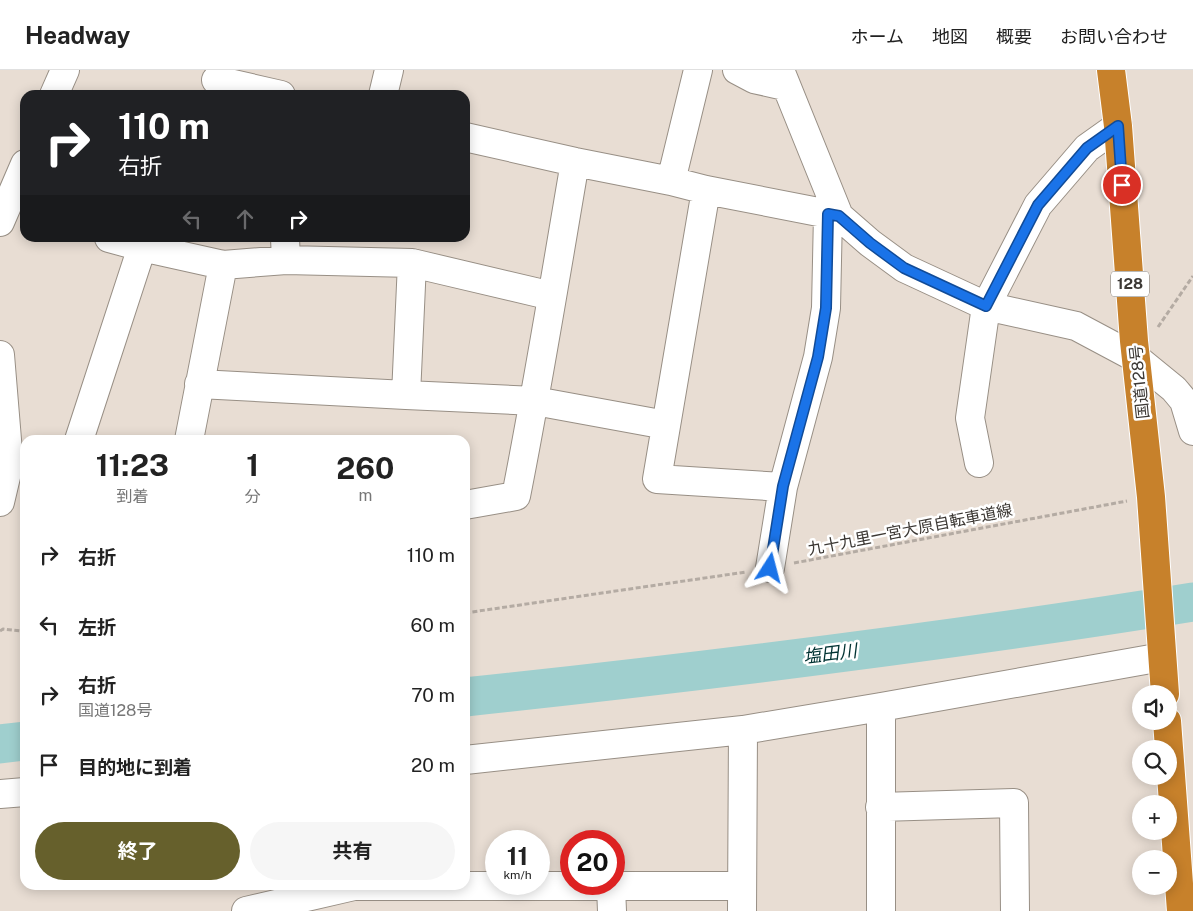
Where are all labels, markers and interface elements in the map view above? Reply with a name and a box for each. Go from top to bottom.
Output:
text: Headway [25,21,130,49]
text: ホーム [851,26,904,47]
text: 地図 [932,26,968,47]
text: 概要 [996,26,1032,47]
text: お問い合わせ [1060,26,1168,47]
text: 110 m [118,106,210,147]
icon: right [35,110,100,175]
text: 右折 [118,153,162,179]
pin [1101,164,1143,206]
icon: arrive [1108,171,1136,199]
icon: left [178,205,206,233]
icon: ahead [231,205,259,233]
icon: right [284,205,312,233]
road number: 128 [1111,272,1149,296]
street label: 国道128号 [1126,344,1153,420]
text: 11:23 [96,447,169,483]
text: 1 [246,447,259,483]
text: 260 [336,450,394,486]
text: m [358,486,372,505]
text: 到着 [116,487,148,506]
text: 分 [245,487,261,506]
street label: 九十九里一宮大原自転車道線 [806,500,1014,559]
icon: right [35,541,63,569]
position arrow [743,541,795,593]
text: 110 m [407,544,455,566]
text: 右折 [78,546,116,568]
icon: left [35,611,63,639]
text: 60 m [411,614,455,636]
text: 左折 [78,616,116,638]
water label: 塩田川 [802,640,860,667]
text: 右折 [78,674,116,696]
icon: right [35,681,63,709]
text: 70 m [411,684,455,706]
map controls [1132,685,1177,895]
button: sound [1132,685,1177,730]
text: 国道128号 [78,701,152,720]
button: search [1132,740,1177,785]
icon: arrive [35,751,63,779]
text: 20 m [411,754,455,776]
text: 目的地に到着 [78,756,192,778]
button: + [1132,795,1177,840]
button: 終了 [35,822,240,880]
button: 共有 [250,822,455,880]
speed limit sign: 20 [560,830,625,895]
text: 11 [507,841,528,871]
button: − [1132,850,1177,895]
text: km/h [503,868,532,882]

